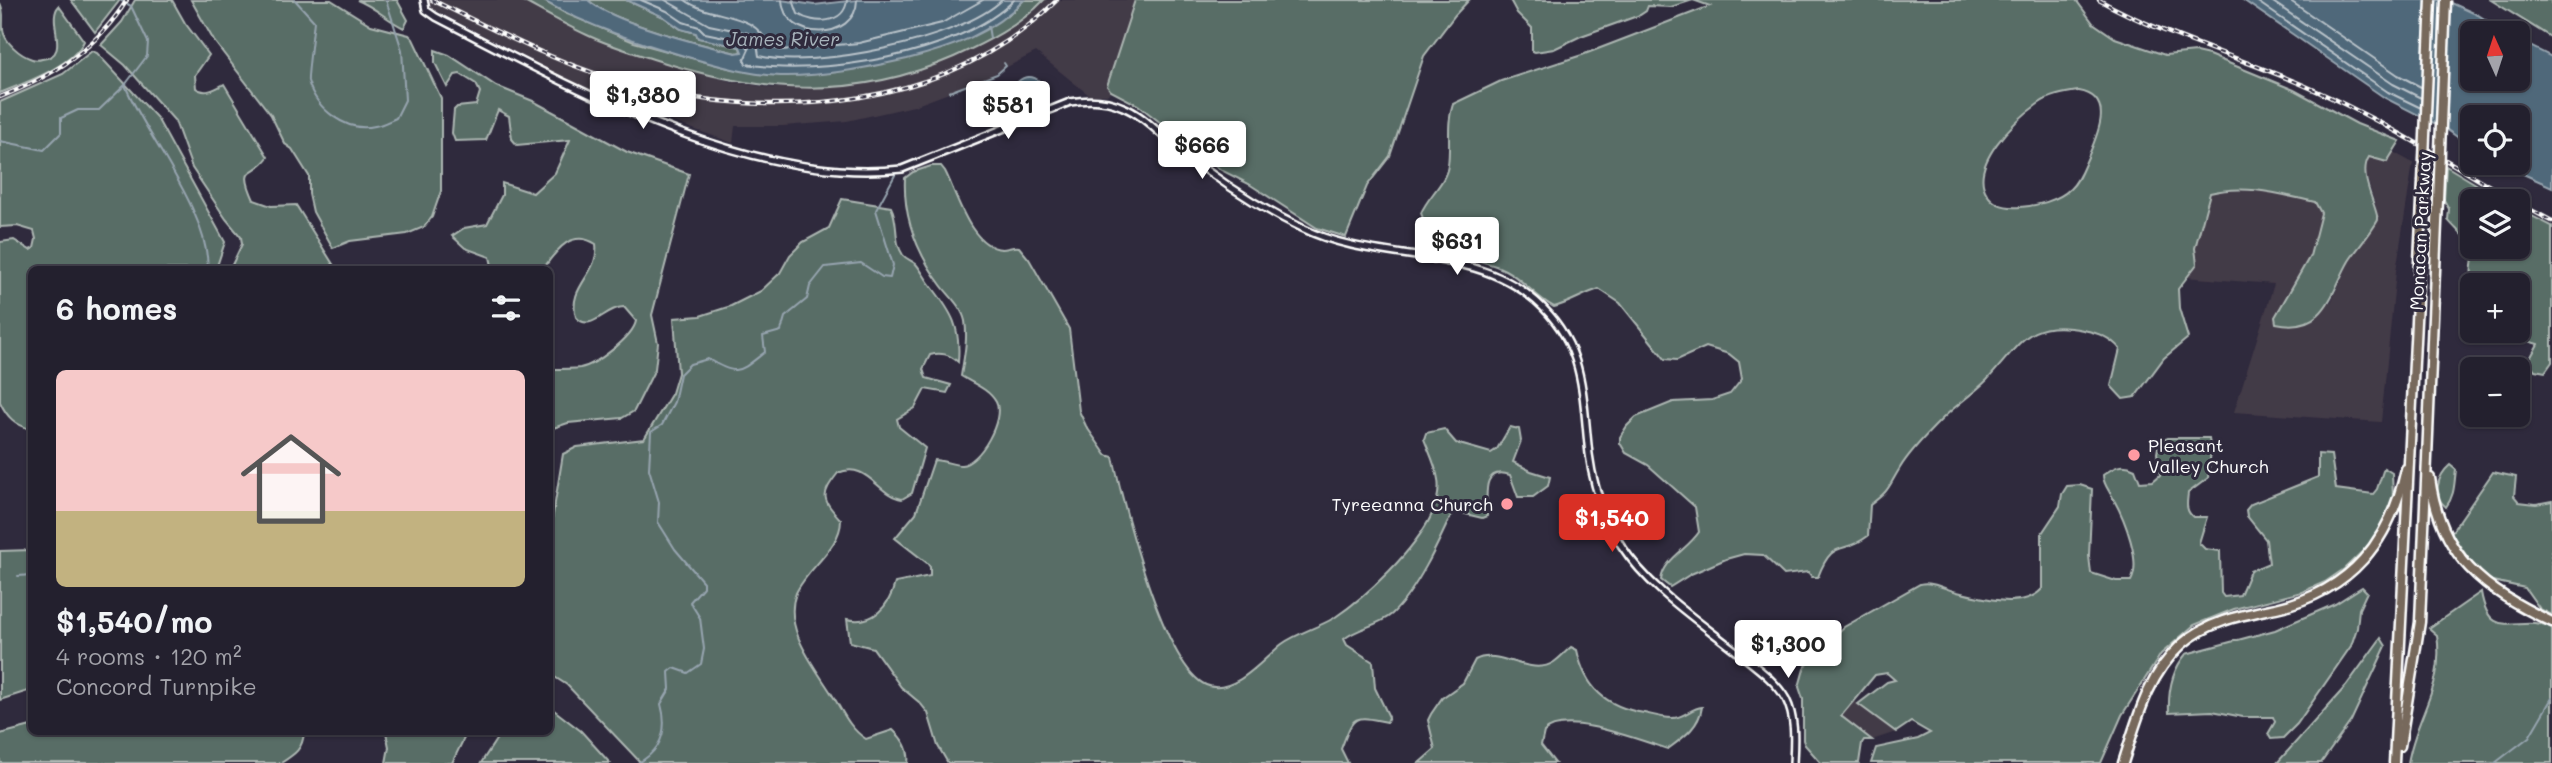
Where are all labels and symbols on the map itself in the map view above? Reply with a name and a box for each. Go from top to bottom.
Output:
north arrow [2460,21,2530,91]
water label: James River [726,26,840,51]
pin: $1,380 [586,72,700,131]
pin: $581 [967,82,1049,141]
pin: $666 [1161,122,1243,181]
street label: Monacan Parkway [2404,151,2436,311]
pin: $631 [1416,218,1498,277]
place label: Pleasant Valley Church [2148,433,2269,478]
marker: Pleasant Valley Church [2126,447,2142,463]
place label: Tyreeanna Church [1332,492,1493,516]
pin: $1,540 [1555,494,1669,554]
marker: Tyreeanna Church [1499,496,1515,512]
pin: $1,300 [1731,620,1845,680]

